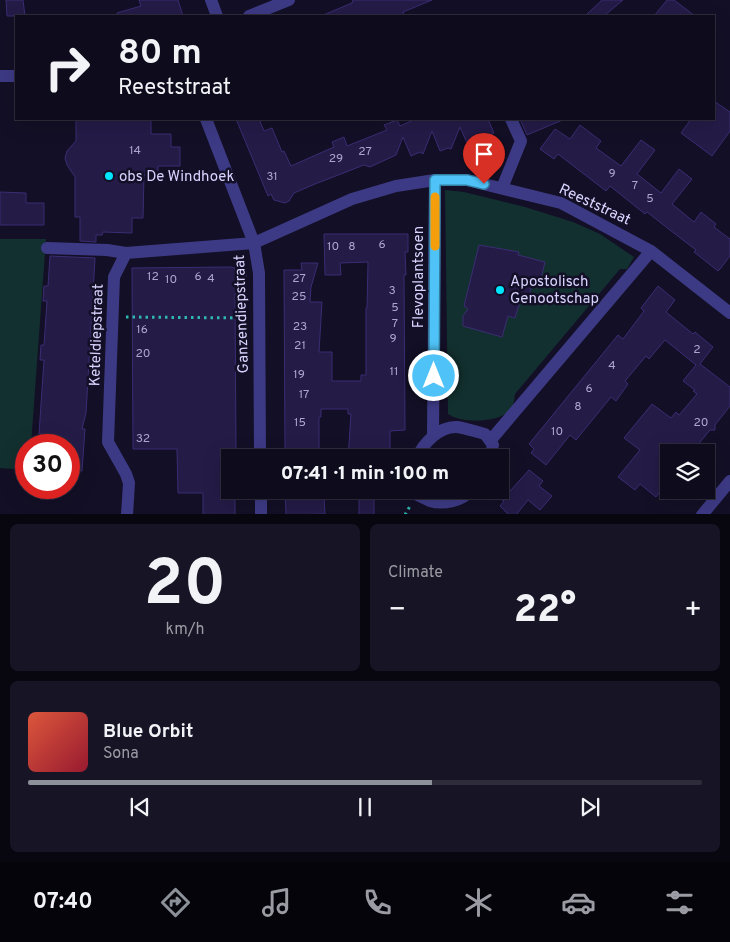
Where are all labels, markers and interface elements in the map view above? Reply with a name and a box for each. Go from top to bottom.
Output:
text: 80 m [118,32,202,76]
icon: right [35,35,100,100]
text: Reeststraat [118,75,231,102]
pin [463,133,505,184]
icon: arrive [470,140,498,168]
house number: 14 [129,143,141,159]
house number: 27 [358,144,372,160]
house number: 29 [329,151,343,167]
house number: 9 [608,166,616,182]
place label: obs De Windhoek [119,168,234,187]
house number: 31 [266,169,278,185]
marker: obs De Windhoek [103,170,115,182]
house number: 7 [632,178,638,194]
street label: Reeststraat [555,180,633,230]
house number: 5 [646,191,654,207]
street label: Flevoplantsoen [410,226,429,328]
house number: 6 [378,237,386,253]
house number: 10 [327,239,339,255]
house number: 8 [348,239,356,255]
street label: Ganzendiepstraat [231,254,254,374]
house number: 12 [147,269,159,285]
house number: 6 [194,269,202,285]
house number: 4 [207,271,215,287]
house number: 27 [292,271,306,287]
house number: 10 [165,272,177,288]
place label: Apostolisch Genootschap [510,273,599,309]
street label: Keteldiepstraat [86,283,109,387]
house number: 3 [388,283,396,299]
marker: Apostolisch Genootschap [494,284,506,296]
house number: 25 [292,289,306,305]
house number: 5 [391,300,399,316]
house number: 7 [392,316,398,332]
house number: 23 [293,319,307,335]
house number: 16 [136,322,148,338]
house number: 9 [389,331,397,347]
house number: 21 [294,338,306,354]
house number: 2 [693,342,701,358]
house number: 20 [135,346,151,362]
position arrow [407,349,459,401]
house number: 4 [608,358,616,374]
house number: 11 [390,364,398,380]
house number: 19 [293,367,305,383]
house number: 6 [585,381,593,397]
house number: 17 [299,387,309,403]
house number: 8 [574,399,582,415]
house number: 15 [294,415,306,431]
house number: 20 [693,415,709,431]
house number: 10 [551,424,563,440]
house number: 32 [136,431,150,447]
speed limit sign: 30 [15,434,80,499]
map controls [660,444,715,499]
button: layers [660,444,715,499]
text: 07:41 · 1 min · 100 m [281,462,449,486]
text: 20 [144,546,226,628]
text: Climate [388,563,443,583]
text: 22° [514,587,576,636]
text: − [388,593,406,629]
text: + [684,593,702,629]
text: km/h [166,620,204,640]
text: Blue Orbit [103,720,193,744]
text: Sona [103,744,139,764]
icon: previous [126,793,154,821]
icon: pause [351,793,379,821]
icon: next [576,793,604,821]
icon: directions [158,885,193,920]
icon: music [259,885,294,920]
icon: phone [360,885,395,920]
icon: climate [461,885,496,920]
icon: car [561,885,596,920]
icon: filters [662,885,697,920]
text: 07:40 [33,889,93,916]

